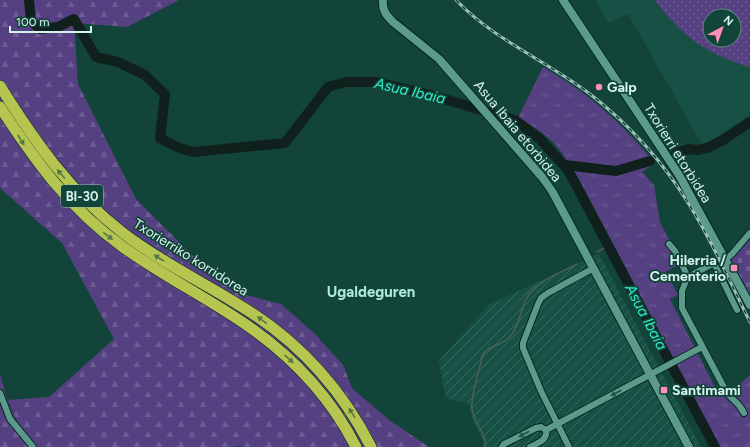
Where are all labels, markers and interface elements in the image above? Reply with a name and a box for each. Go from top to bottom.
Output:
scale bar [10,8,91,34]
north arrow [702,8,742,48]
text: N [721,13,736,29]
text: 100 m [16,15,50,29]
water label: Asua Ibaia [372,74,447,108]
street label: Asua Ibaia etorbidea [470,77,565,186]
place label: Galp [607,79,637,96]
marker: Galp [594,82,604,92]
street label: Txorierri etorbidea [640,100,715,206]
one-way arrow [17,135,25,145]
one-way arrow [57,169,66,178]
road number: BI-30 [61,185,103,207]
street label: Txorierriko korridorea [130,215,251,300]
one-way arrow [103,231,114,240]
place label: Hilerria / Cementerio [650,252,726,285]
one-way arrow [154,254,164,262]
marker: Hilerria / Cementerio [729,263,739,273]
water label: Asua Ibaia [621,280,671,353]
district label: Ugaldeguren [327,283,415,301]
one-way arrow [257,316,268,324]
one-way arrow [284,354,294,363]
place label: Santimami [672,382,741,399]
marker: Santimami [659,385,669,395]
one-way arrow [610,390,622,397]
one-way arrow [348,408,356,418]
one-way arrow [518,431,530,437]

